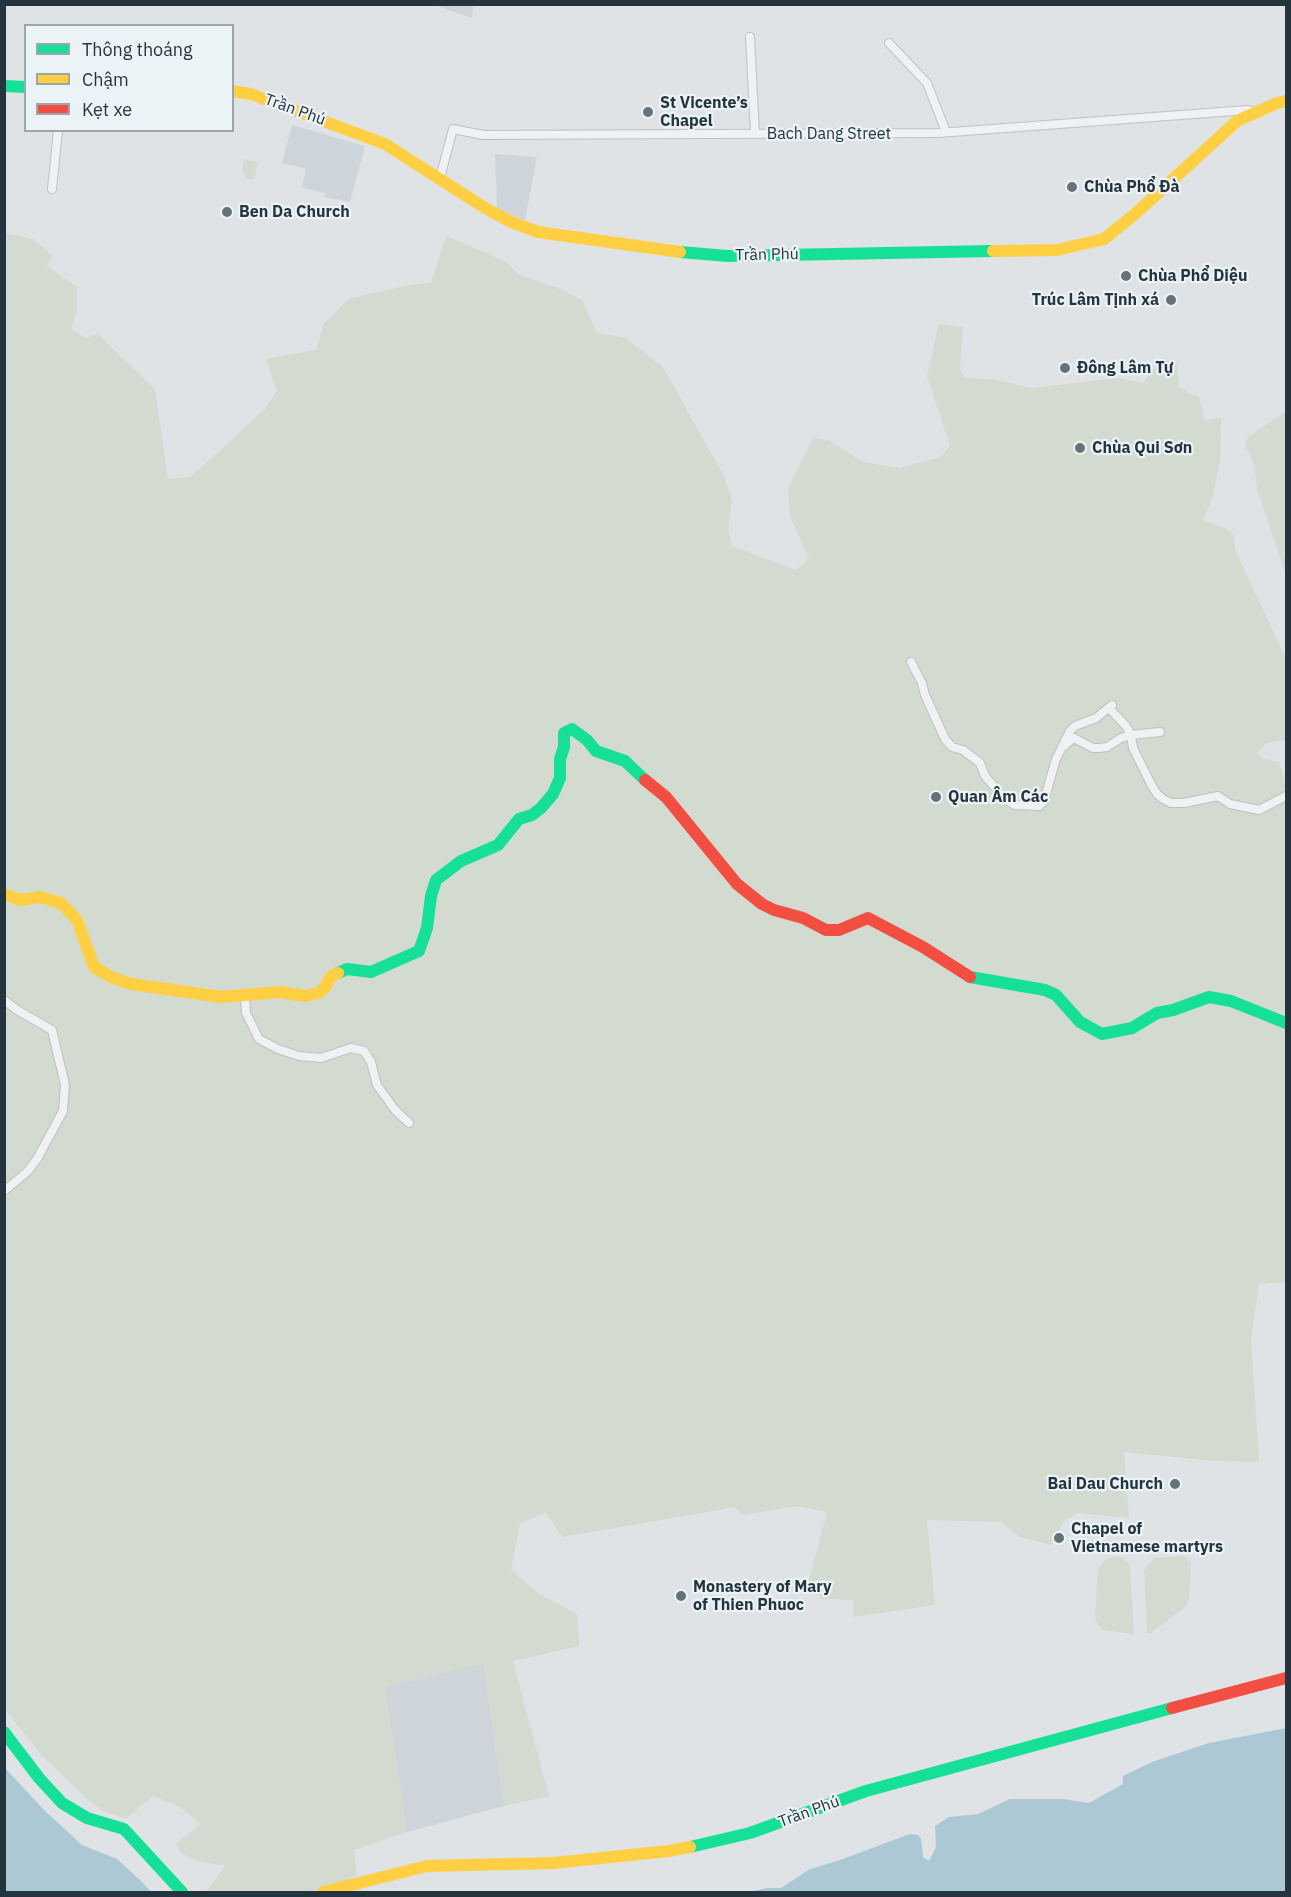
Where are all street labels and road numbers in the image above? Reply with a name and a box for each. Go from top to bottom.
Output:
street label: Trần Phú [262,90,328,130]
street label: Bach Dang Street [767,124,891,144]
street label: Trần Phú [735,245,799,265]
street label: Trần Phú [776,1792,842,1832]

